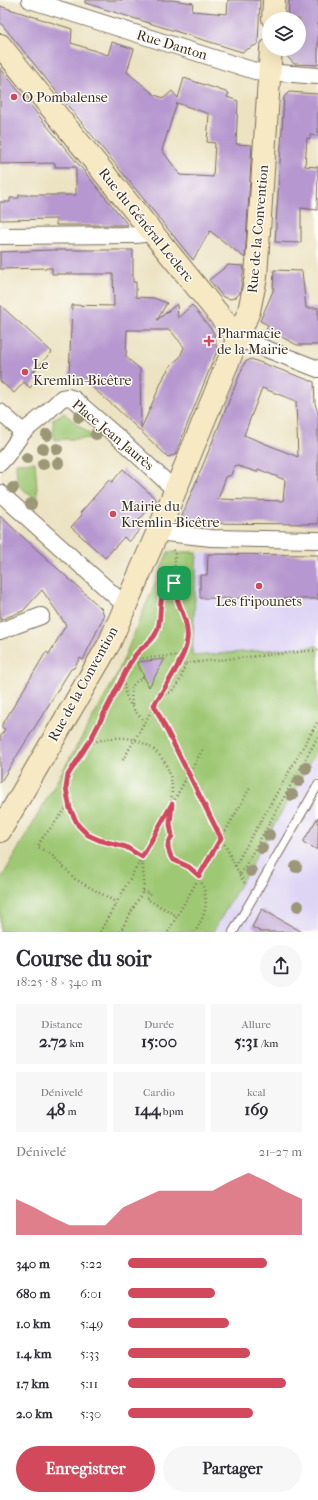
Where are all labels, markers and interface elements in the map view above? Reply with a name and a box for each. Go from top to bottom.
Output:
map controls [262,12,306,56]
button: layers [262,12,306,56]
street label: Rue Danton [135,26,209,64]
place label: O Pombalense [22,89,108,106]
marker: O Pombalense [9,92,19,102]
street label: Rue de la Convention [244,164,272,294]
street label: Rue du Général Leclerc [95,165,197,285]
place label: Pharmacie de la Mairie [217,325,288,358]
marker: Pharmacie de la Mairie [204,336,214,346]
place label: Le Kremlin-Bicêtre [33,356,131,389]
marker: Le Kremlin-Bicêtre [20,367,30,377]
street label: Place Jean Jaurès [69,396,157,474]
place label: Mairie du Kremlin-Bicêtre [121,498,219,531]
marker: Mairie du Kremlin-Bicêtre [108,509,118,519]
pin [157,566,191,600]
icon: arrive [163,572,185,594]
marker: Les fripounets [254,581,264,591]
place label: Les fripounets [216,593,302,610]
street label: Rue de la Convention [44,624,122,744]
button: share [260,945,302,987]
text: Course du soir [16,946,151,972]
text: 18:25 · 8 × 340 m [16,974,102,989]
text: Distance [41,1018,82,1031]
text: Durée [144,1018,174,1031]
text: Allure [242,1018,271,1031]
text: 2.72 [39,1031,67,1051]
text: 15:00 [141,1031,177,1051]
text: 5:31 [234,1031,259,1051]
text: km [67,1037,84,1050]
text: /km [259,1037,279,1050]
text: Dénivelé [40,1086,83,1099]
text: Cardio [143,1086,175,1099]
text: kcal [247,1086,266,1099]
text: 48 [47,1099,65,1119]
text: 144 [134,1099,161,1119]
text: 169 [244,1099,268,1119]
text: m [65,1105,77,1118]
text: bpm [161,1105,184,1118]
text: Dénivelé [16,1144,66,1159]
text: 21–27 m [258,1144,302,1159]
text: 340 m [16,1256,50,1271]
text: 5:22 [80,1256,102,1271]
text: 680 m [16,1286,50,1301]
text: 6:01 [80,1286,102,1301]
text: 1.0 km [16,1316,51,1331]
text: 5:49 [80,1316,103,1331]
text: 1.4 km [16,1346,51,1361]
text: 5:33 [80,1346,99,1361]
text: 1.7 km [16,1376,49,1391]
text: 5:11 [80,1376,98,1391]
text: 2.0 km [16,1406,53,1421]
text: 5:30 [80,1406,101,1421]
button: Enregistrer [16,1446,155,1492]
button: Partager [163,1446,302,1492]

